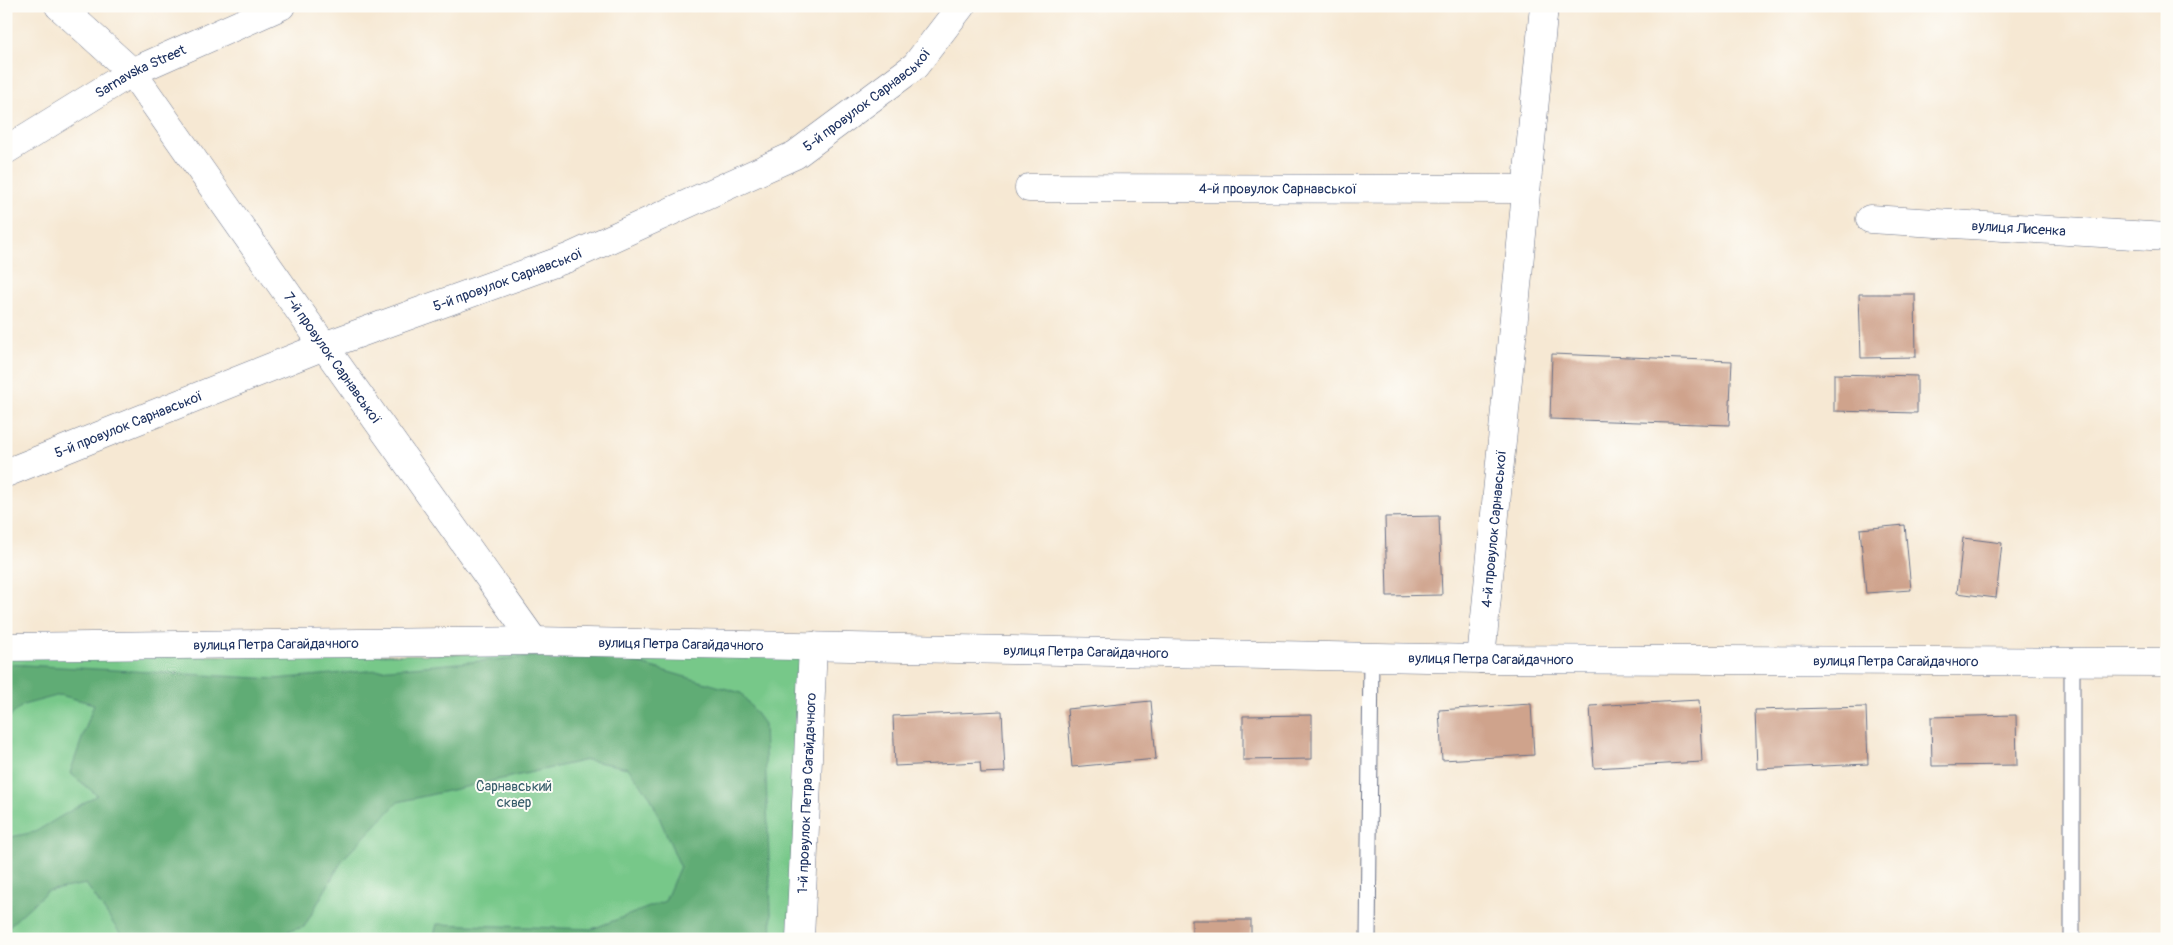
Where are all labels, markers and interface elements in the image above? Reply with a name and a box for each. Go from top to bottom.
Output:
street label: Sarnavska Street [92,41,189,102]
street label: 5-й провулок Сарнавської [800,45,935,155]
street label: 4-й провулок Сарнавської [1199,180,1357,198]
street label: вулиця Лисенка [1971,217,2066,240]
street label: 5-й провулок Сарнавської [431,244,586,315]
street label: 7-й провулок Сарнавської [280,289,385,428]
street label: 5-й провулок Сарнавської [52,387,205,462]
street label: 4-й провулок Сарнавської [1478,449,1510,608]
street label: вулиця Петра Сагайдачного [598,634,764,654]
street label: вулиця Петра Сагайдачного [193,635,359,654]
street label: вулиця Петра Сагайдачного [1003,642,1169,662]
street label: вулиця Петра Сагайдачного [1408,650,1574,668]
street label: вулиця Петра Сагайдачного [1813,652,1979,670]
street label: 1-й провулок Петра Сагайдачного [794,692,820,894]
park label: Сарнавський сквер [476,778,552,811]

